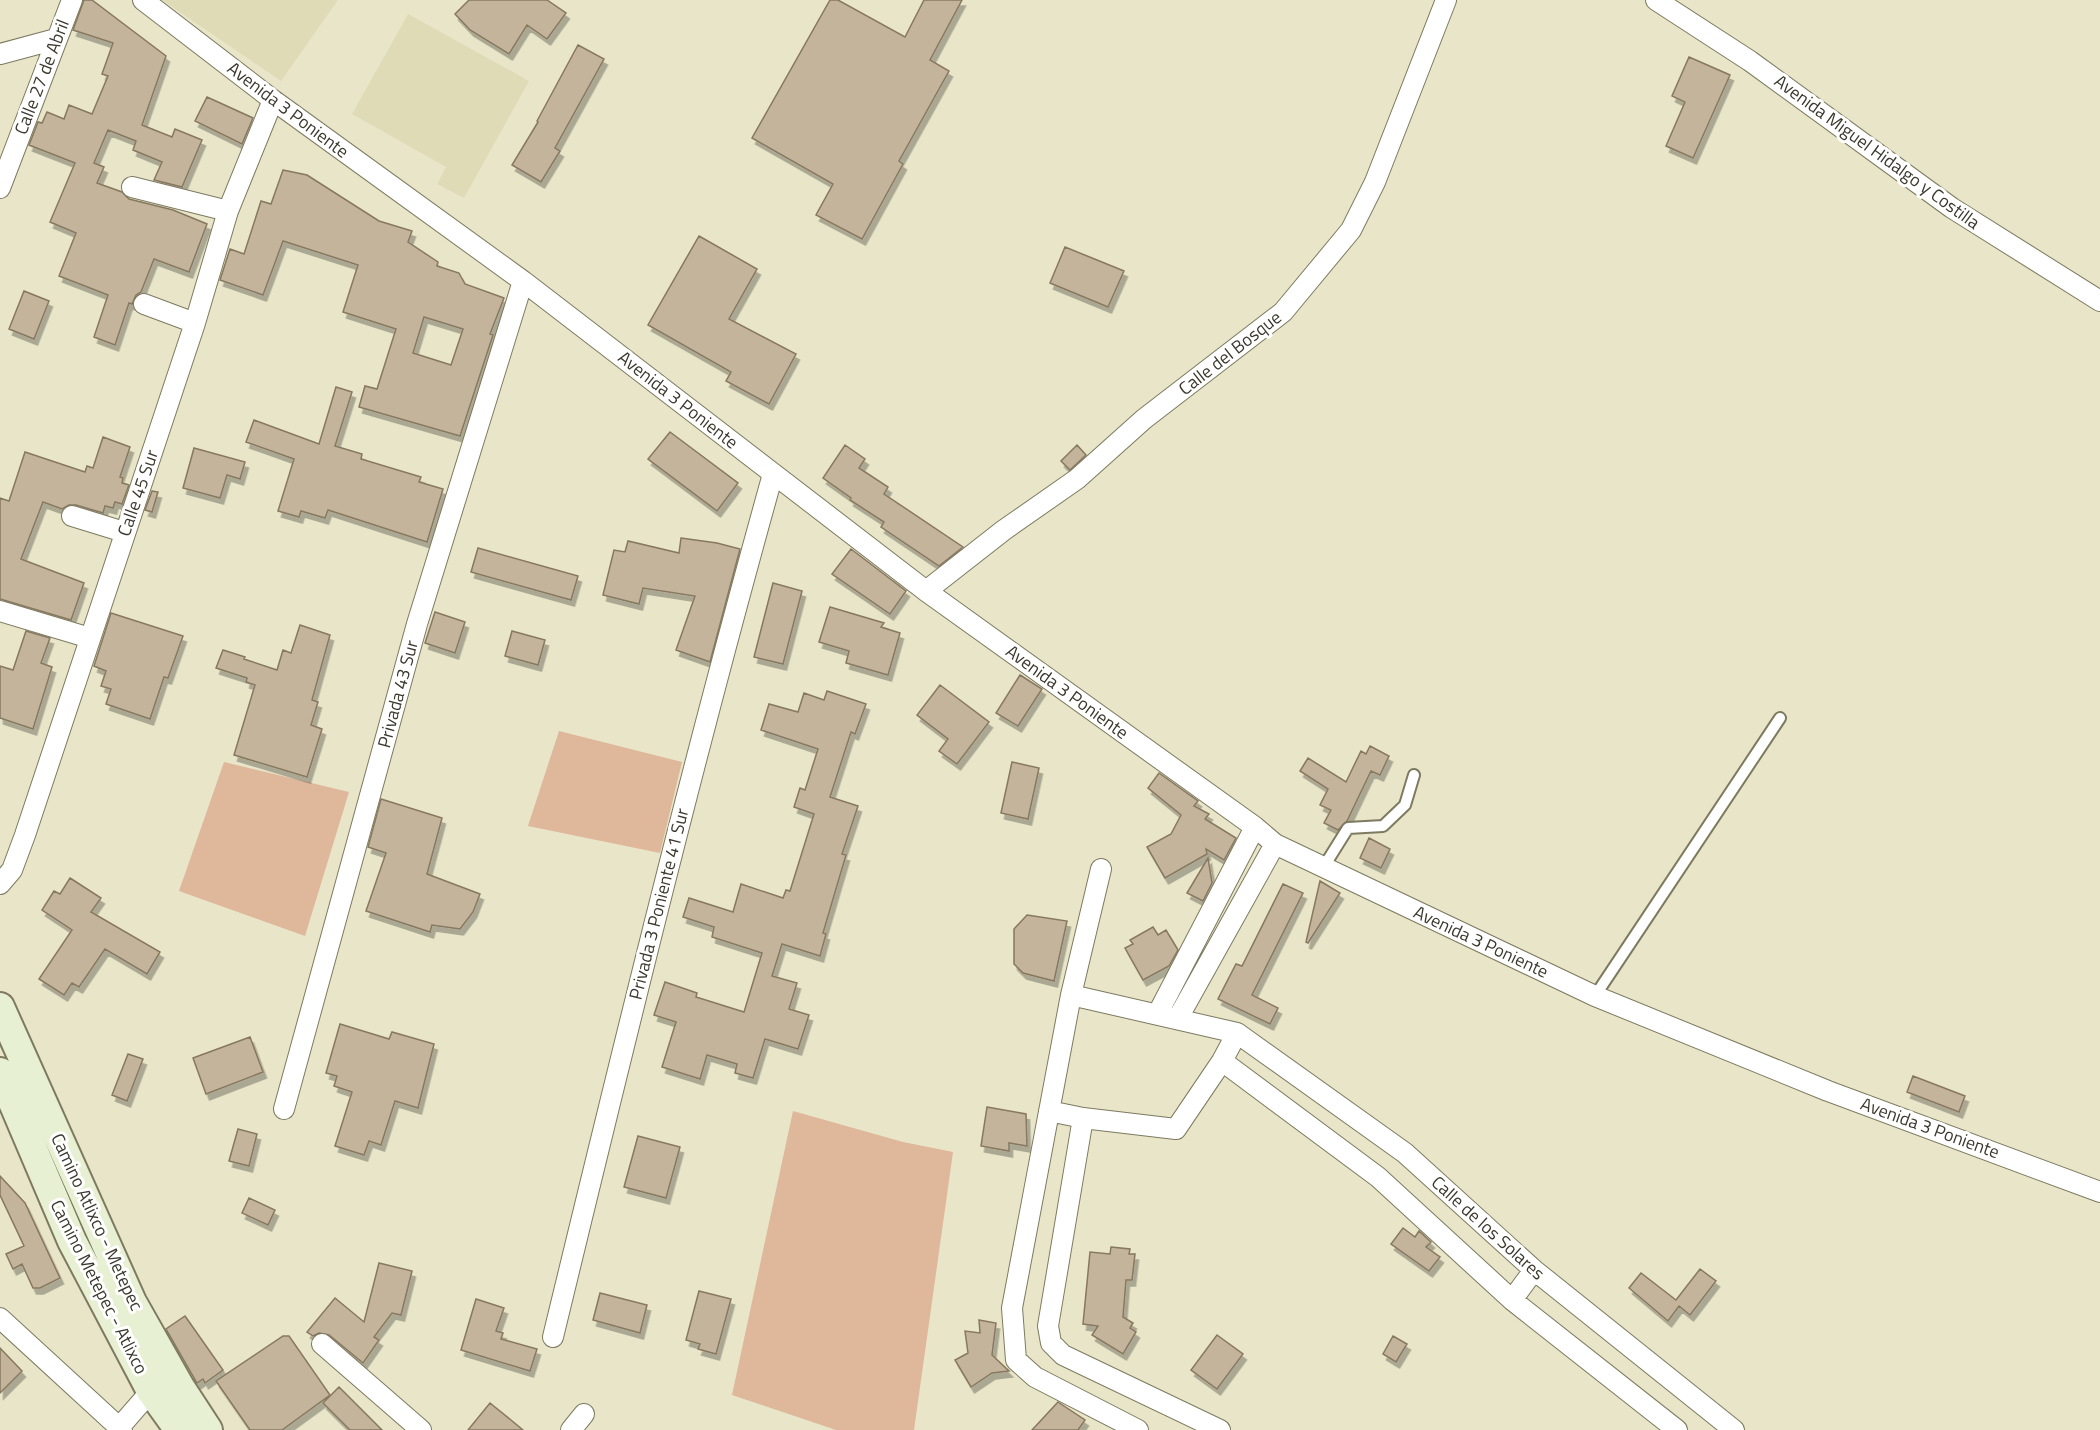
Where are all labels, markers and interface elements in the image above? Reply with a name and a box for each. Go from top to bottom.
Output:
street label: Calle 27 de Abril [7,15,76,138]
street label: Avenida 3 Poniente [222,55,355,164]
street label: Avenida Miguel Hidalgo y Costilla [1769,68,1986,236]
street label: Calle del Bosque [1173,304,1287,401]
street label: Avenida 3 Poniente [612,344,744,455]
street label: Calle 45 Sur [110,446,165,540]
street label: Privada 43 Sur [370,637,425,751]
street label: Avenida 3 Poniente [1000,638,1134,745]
street label: Privada 3 Poniente 41 Sur [622,805,695,1002]
street label: Avenida 3 Poniente [1409,898,1553,985]
street label: Avenida 3 Poniente [1857,1090,2003,1165]
street label: Camino Atlixco - Metepec [45,1129,150,1315]
street label: Calle de los Solares [1426,1169,1551,1286]
street label: Camino Metepec - Atlixco [44,1195,155,1379]

